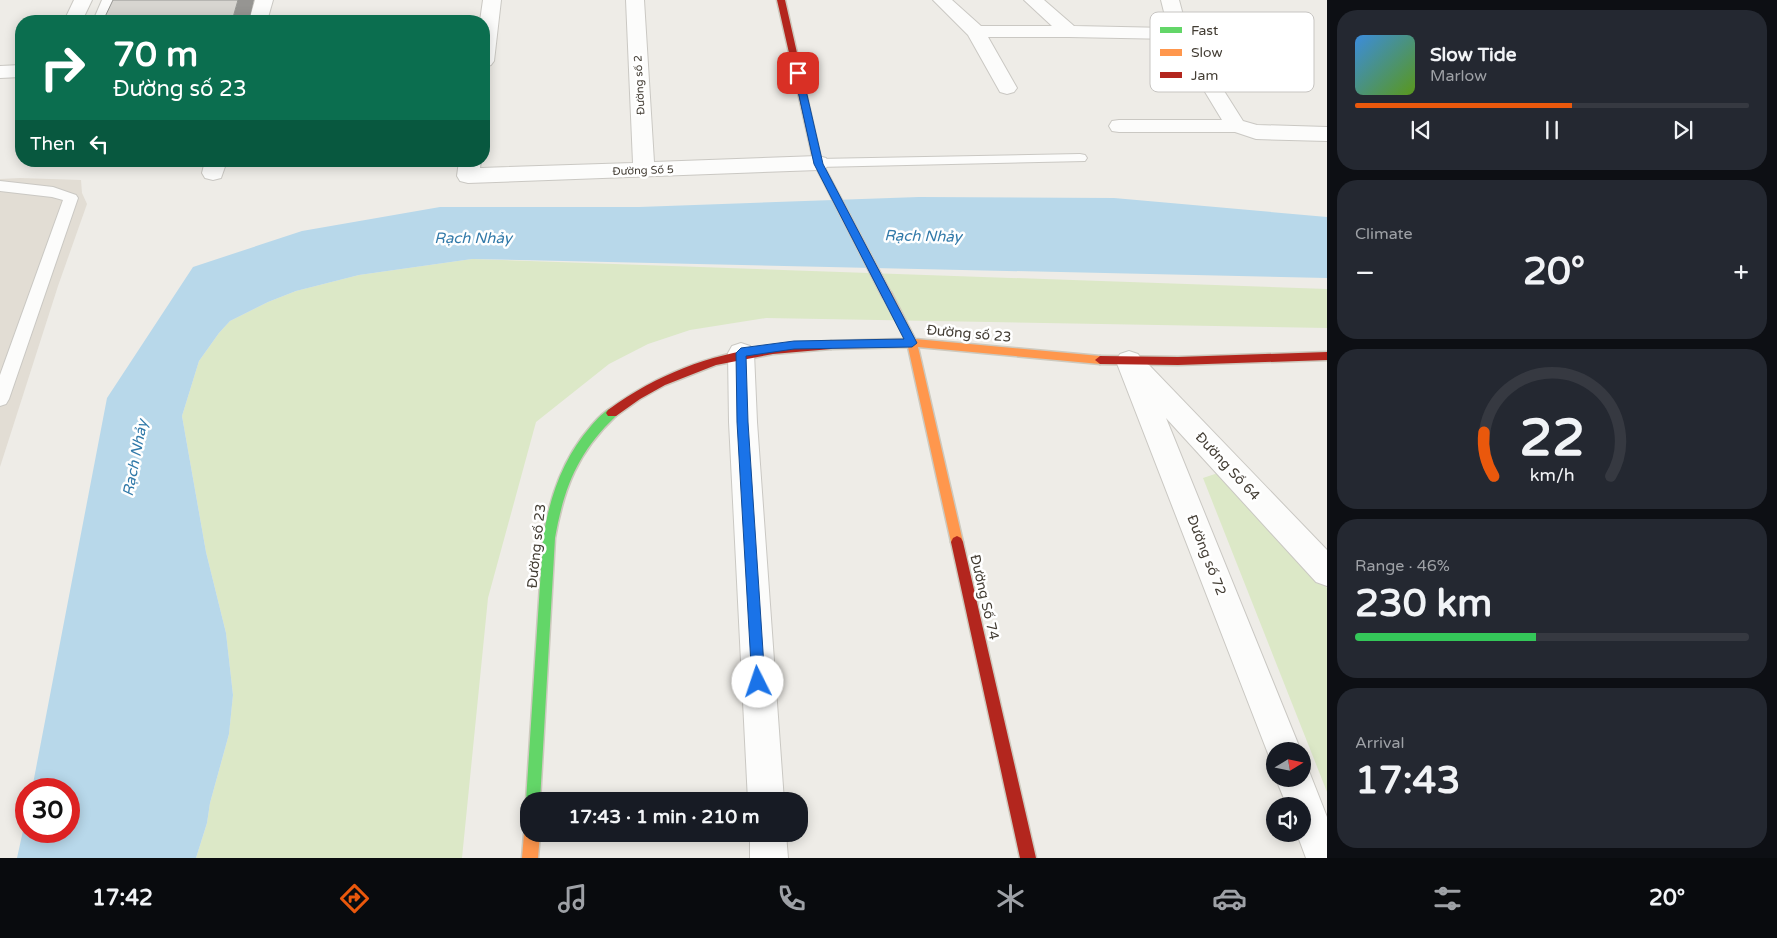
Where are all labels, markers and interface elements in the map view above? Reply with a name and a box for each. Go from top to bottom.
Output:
legend [1150,12,1314,92]
text: Fast [1191,22,1219,39]
text: 70 m [113,34,198,76]
icon: right [30,35,95,100]
text: Slow [1191,44,1223,61]
text: Slow Tide [1430,44,1517,66]
pin [777,52,819,94]
street label: Đường số 2 [631,55,648,115]
icon: arrive [784,59,812,87]
text: Marlow [1430,66,1487,86]
text: Jam [1191,67,1218,84]
text: Đường số 23 [113,76,247,102]
icon: previous [1407,116,1435,144]
icon: pause [1538,116,1566,144]
icon: next [1669,116,1697,144]
icon: left [85,130,113,158]
text: Then [30,133,75,155]
street label: Đường Số 5 [612,163,674,178]
text: Climate [1355,224,1413,244]
water label: Rạch Nhảy [884,226,964,246]
water label: Rạch Nhảy [434,229,514,247]
text: 20° [1523,249,1585,295]
text: − [1355,256,1375,290]
text: + [1733,256,1749,290]
street label: Đường số 23 [926,321,1012,346]
text: 22 [1519,407,1585,470]
water label: Rạch Nhảy [119,416,152,498]
street label: Đường Số 64 [1192,429,1264,504]
text: km/h [1530,465,1574,486]
street label: Đường số 23 [524,503,549,589]
street label: Đường số 72 [1183,512,1230,598]
street label: Đường Số 74 [966,553,1003,642]
text: Range · 46% [1355,556,1450,576]
text: 230 km [1355,581,1492,627]
position arrow [731,655,783,707]
text: Arrival [1355,733,1404,753]
north arrow [1266,742,1311,788]
map controls [1266,742,1311,842]
text: 17:43 [1355,758,1460,804]
speed limit sign: 30 [15,778,80,843]
button: sound [1266,797,1311,842]
text: 17:43 · 1 min · 210 m [568,806,760,828]
icon: directions [337,881,372,916]
icon: music [555,881,590,916]
icon: phone [774,881,809,916]
icon: climate [993,881,1028,916]
icon: car [1212,881,1247,916]
icon: filters [1430,881,1465,916]
text: 17:42 [92,885,153,911]
text: 20° [1649,885,1685,911]

